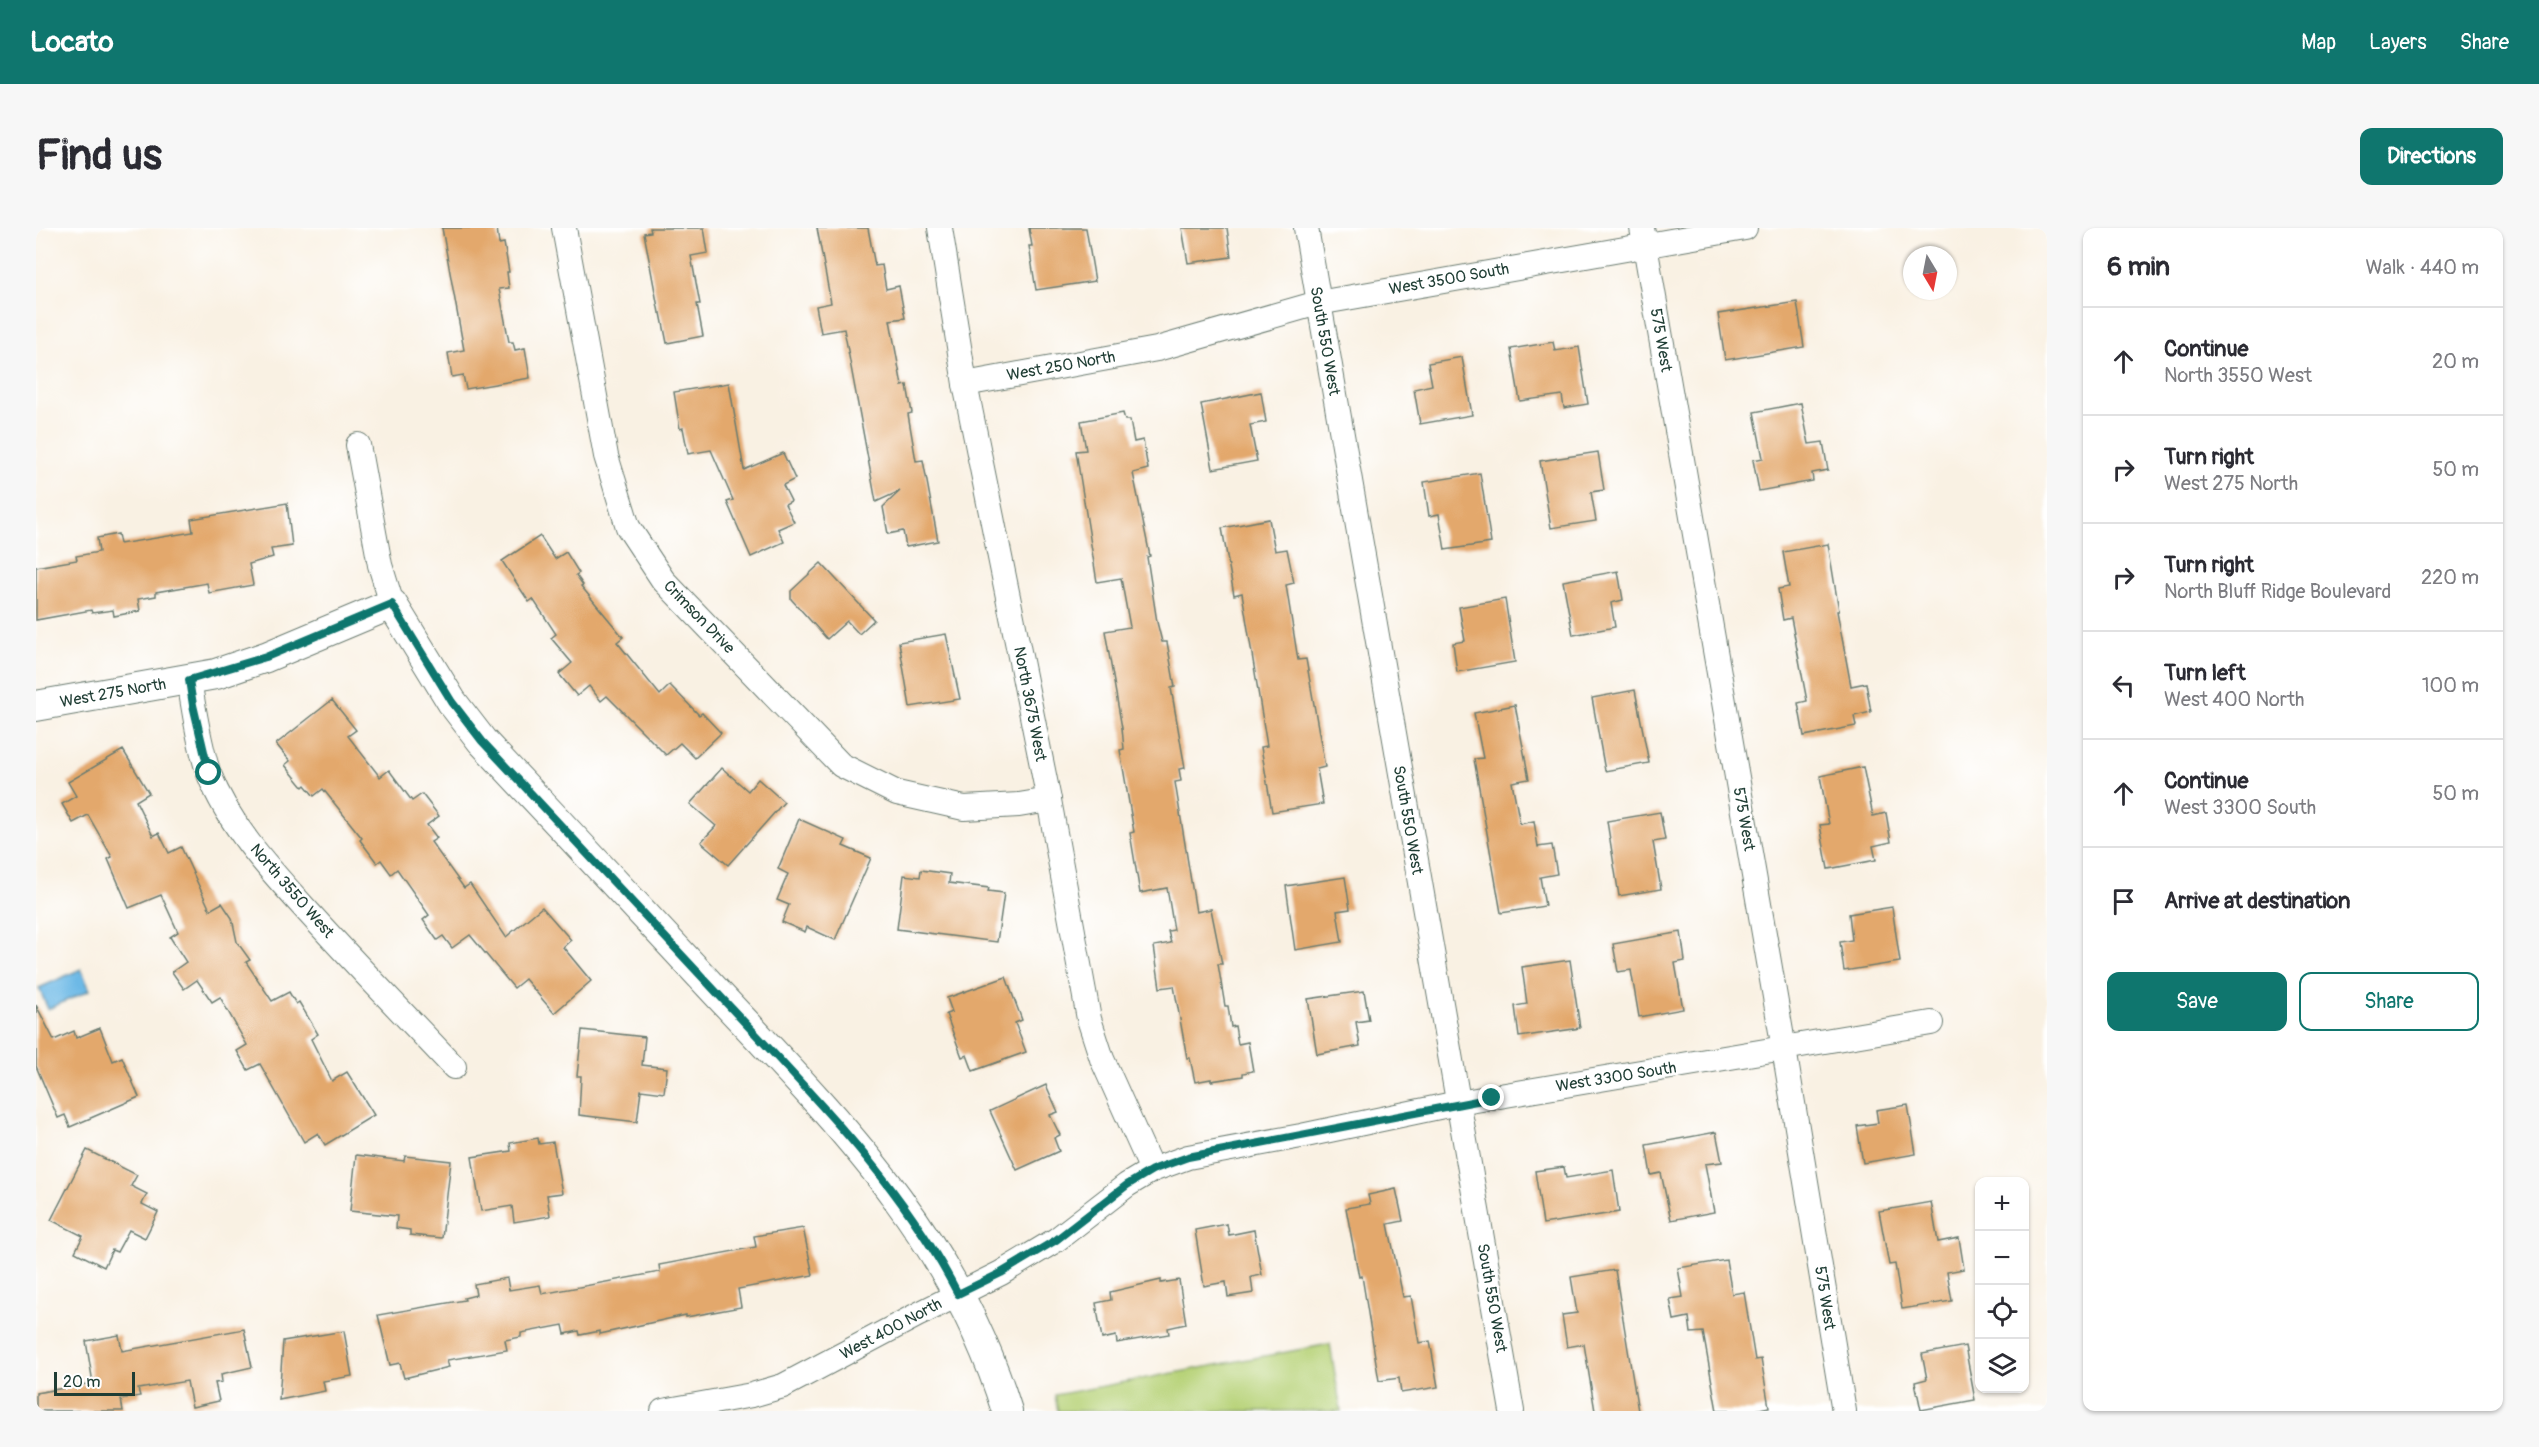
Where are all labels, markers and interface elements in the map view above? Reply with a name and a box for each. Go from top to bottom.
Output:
text: Locato [30,25,114,60]
text: Map [2301,29,2336,56]
text: Layers [2369,29,2427,56]
text: Share [2460,29,2509,56]
button: Directions [2360,128,2503,185]
text: Find us [36,130,162,182]
north arrow [1903,246,1957,300]
text: 6 min [2107,251,2170,283]
text: Walk · 440 m [2365,255,2479,280]
street label: West 3500 South [1387,259,1511,299]
street label: South 550 West [1306,285,1345,398]
street label: 575 West [1646,307,1677,374]
text: Continue [2164,335,2248,363]
icon: ahead [2107,345,2140,378]
street label: West 250 North [1005,347,1117,385]
text: 20 m [2432,349,2479,374]
text: North 3550 West [2164,363,2312,388]
text: Turn right [2164,443,2254,471]
icon: right [2107,453,2140,486]
text: 50 m [2432,457,2479,482]
text: West 275 North [2164,471,2298,496]
text: Turn right [2164,551,2254,579]
icon: right [2107,561,2140,594]
text: 220 m [2421,565,2479,590]
street label: Crimson Drive [659,576,739,658]
text: North Bluff Ridge Boulevard [2164,579,2391,604]
street label: North 3675 West [1009,645,1051,764]
text: Turn left [2164,659,2246,687]
icon: left [2107,669,2140,702]
text: 100 m [2422,673,2479,698]
street label: West 275 North [58,674,168,712]
text: West 400 North [2164,687,2304,712]
route start [195,759,221,785]
street label: South 550 West [1389,764,1428,877]
text: Continue [2164,767,2248,795]
icon: ahead [2107,777,2140,810]
text: 50 m [2432,781,2479,806]
street label: 575 West [1729,786,1760,853]
text: West 3300 South [2164,795,2316,820]
street label: North 3550 West [246,840,339,943]
icon: arrive [2107,885,2140,918]
text: Arrive at destination [2164,887,2350,915]
button: Save [2107,972,2287,1031]
button: Share [2299,972,2479,1031]
street label: West 3300 South [1554,1058,1678,1096]
route end [1478,1084,1504,1110]
map controls [1975,1177,2029,1393]
button: + [1975,1177,2029,1231]
button: − [1975,1231,2029,1285]
street label: South 550 West [1473,1242,1512,1355]
street label: 575 West [1810,1265,1840,1332]
button: locate [1975,1285,2029,1339]
street label: West 400 North [837,1294,945,1364]
button: layers [1975,1339,2029,1393]
scale bar [54,1369,135,1396]
text: 20 m [63,1372,101,1392]

